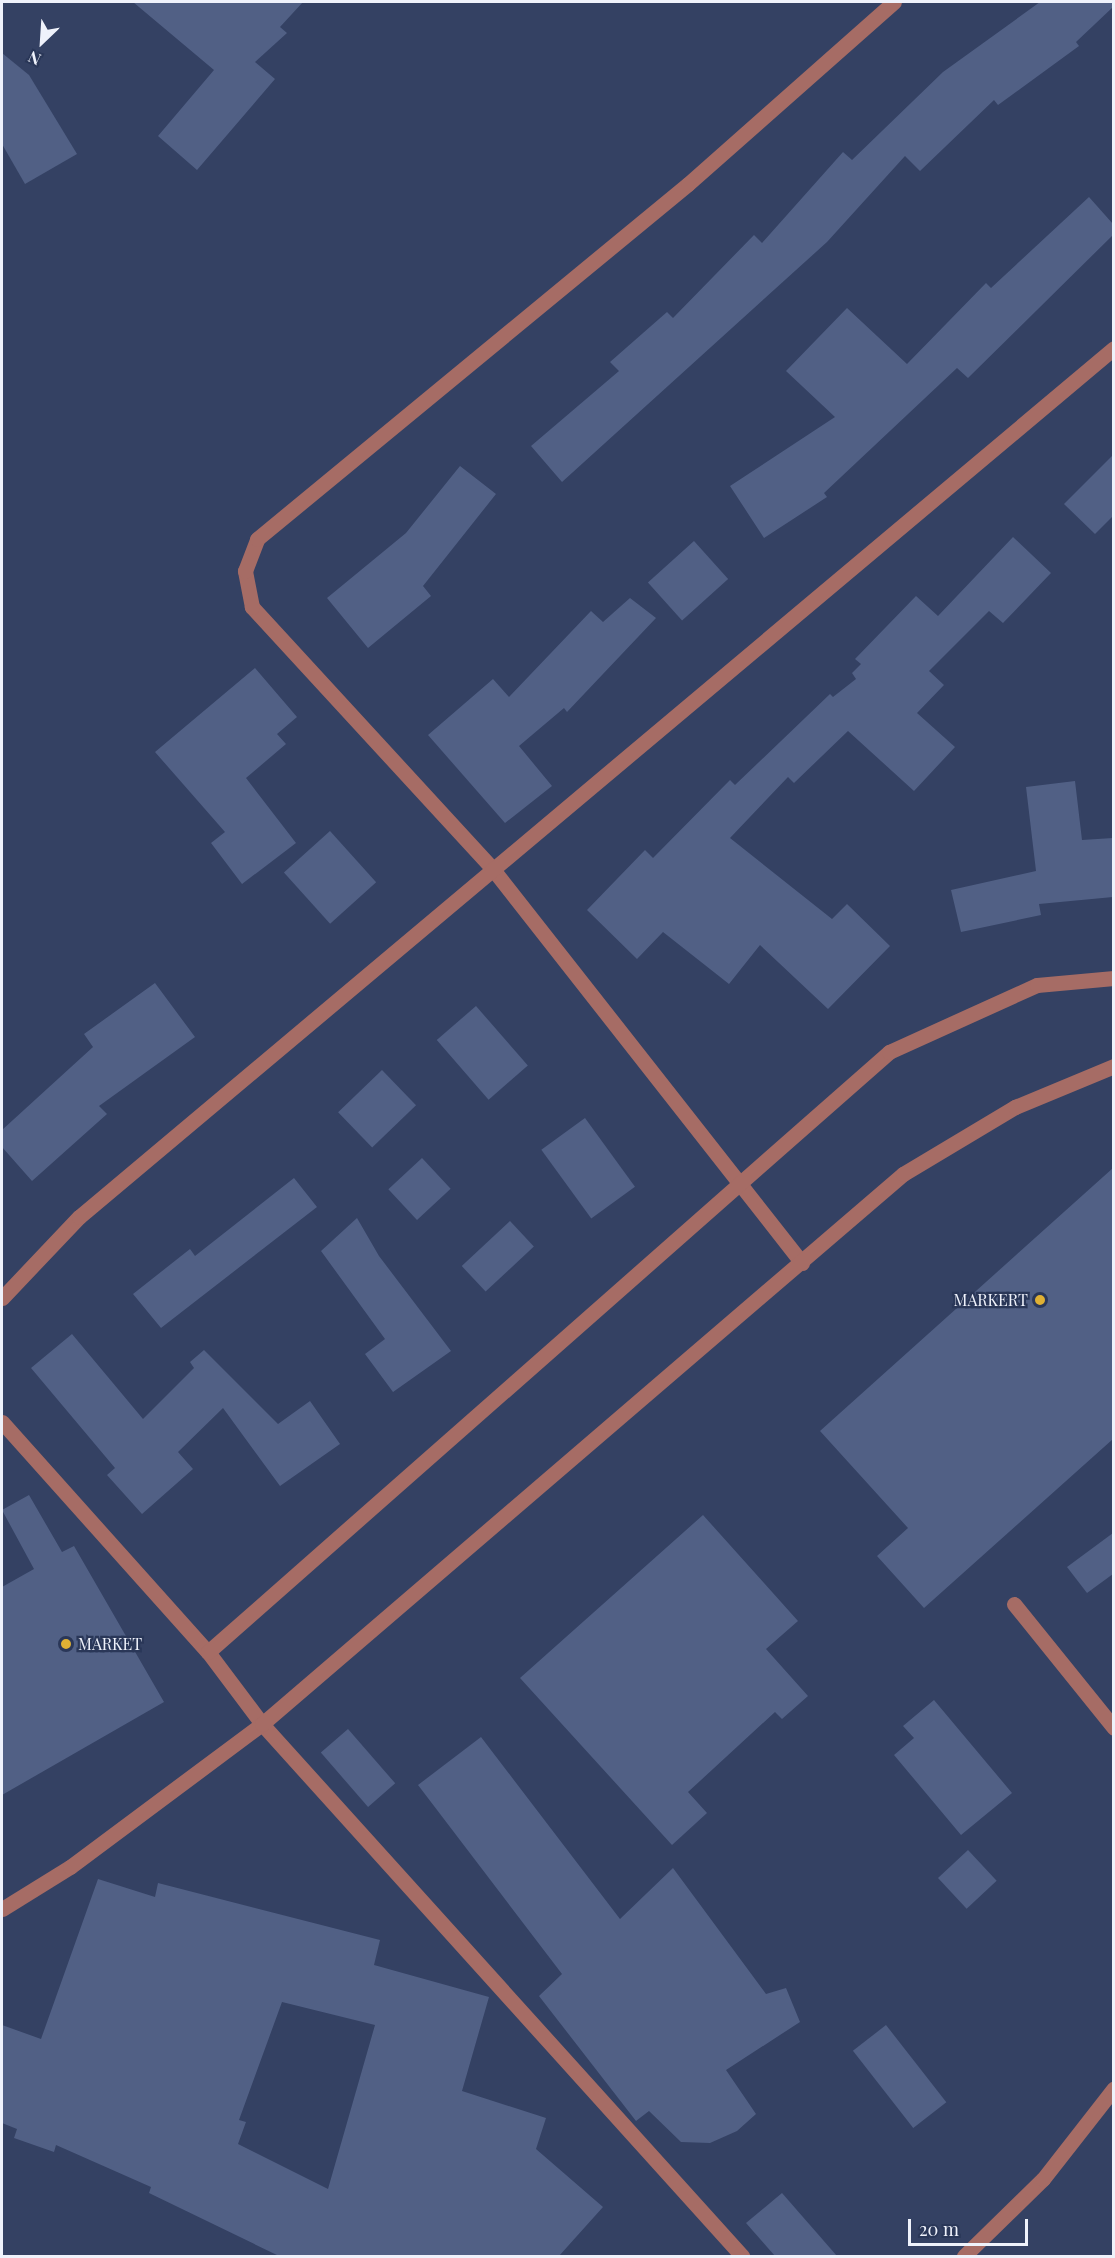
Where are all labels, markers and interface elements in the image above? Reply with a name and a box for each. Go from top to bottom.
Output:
north arrow [12,12,72,72]
text: N [25,47,44,71]
place label: MARKERT [954,1290,1028,1310]
marker: MARKERT [1033,1293,1047,1307]
place label: MARKET [78,1634,142,1654]
marker: MARKET [59,1637,73,1651]
scale bar [911,2207,1031,2245]
text: 20 m [919,2217,959,2241]

